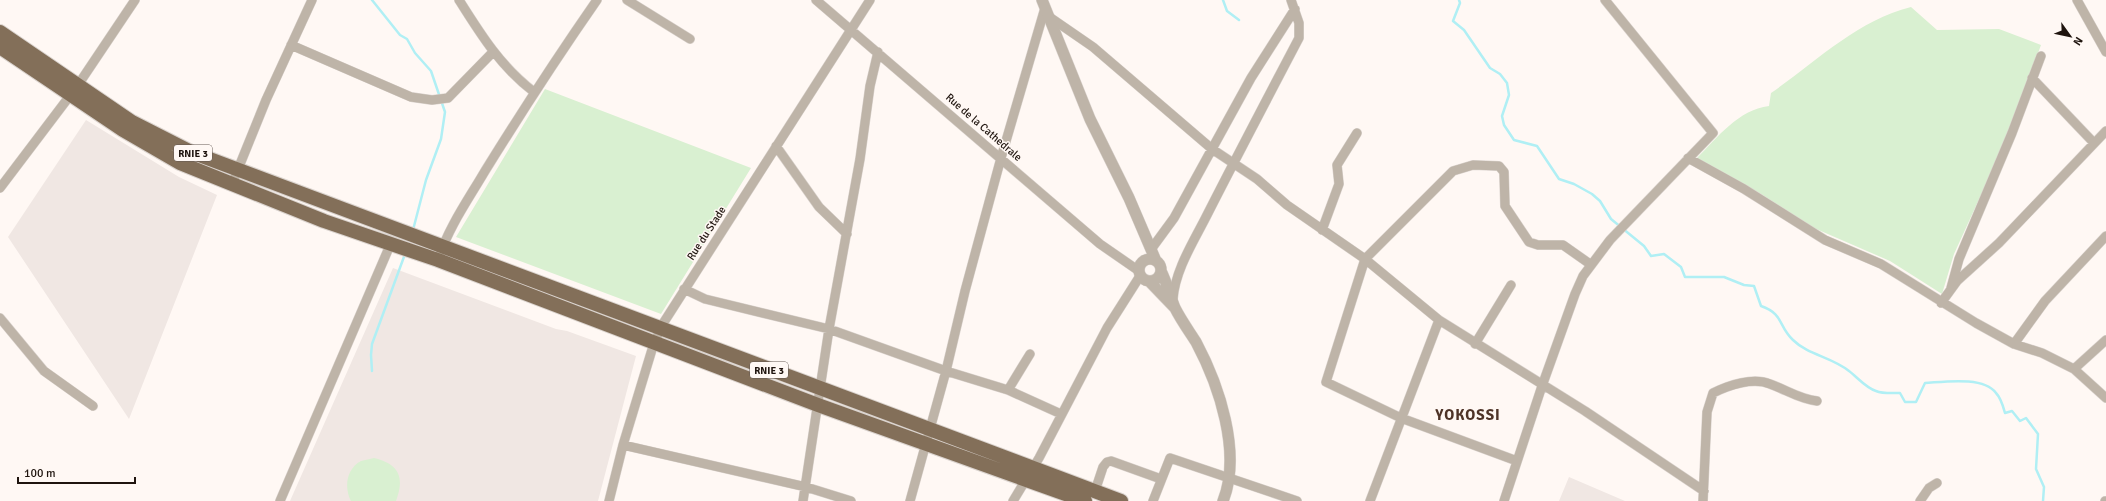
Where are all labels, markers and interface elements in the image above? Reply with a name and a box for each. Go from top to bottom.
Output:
north arrow [2050,16,2090,56]
text: N [2070,34,2086,48]
street label: Rue de la Cathedrale [943,91,1024,164]
road number: RNIE 3 [174,145,212,161]
street label: Rue du Stade [684,204,729,263]
road number: RNIE 3 [750,362,788,378]
district label: YOKOSSI [1434,406,1501,424]
scale bar [18,459,135,485]
text: 100 m [24,466,56,481]

